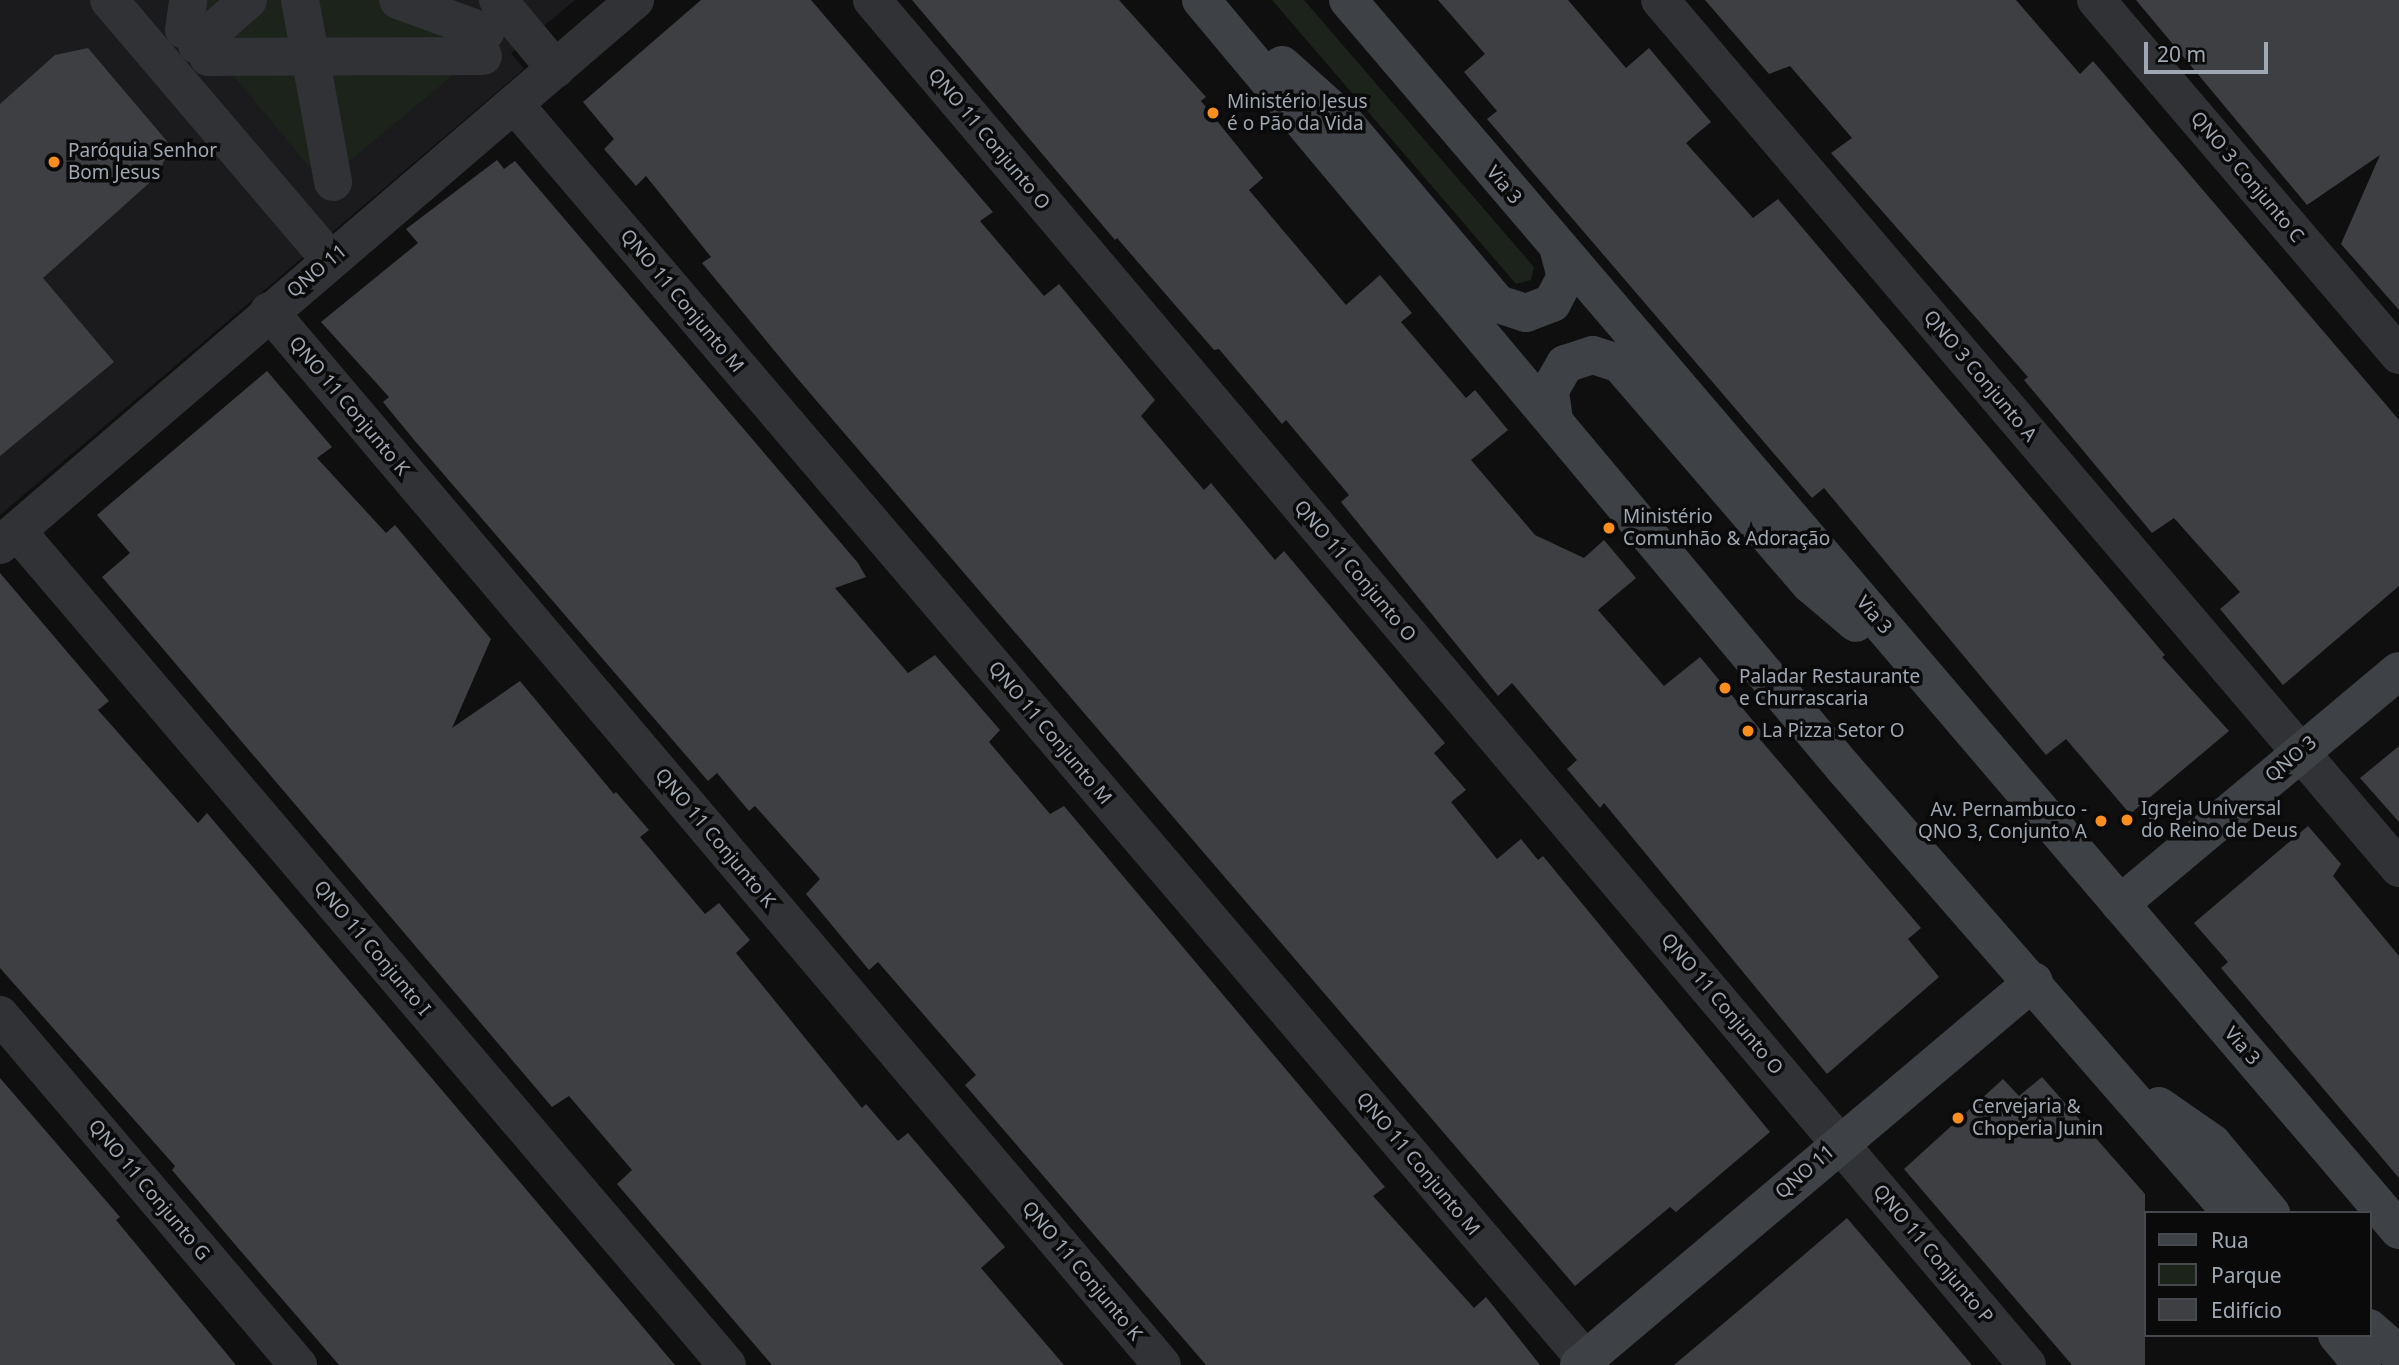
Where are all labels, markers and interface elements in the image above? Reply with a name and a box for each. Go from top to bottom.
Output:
scale bar [2147,28,2271,72]
text: 20 m [2157,40,2206,68]
street label: QNO 11 Conjunto O [923,64,1055,214]
place label: Ministério Jesus é o Pão da Vida [1227,91,1367,135]
marker: Ministério Jesus é o Pão da Vida [1205,105,1221,121]
street label: QNO 3 Conjunto C [2186,107,2308,247]
place label: Paróquia Senhor Bom Jesus [68,140,217,184]
marker: Paróquia Senhor Bom Jesus [46,154,62,170]
street label: Via 3 [1482,161,1526,209]
street label: QNO 11 Conjunto M [615,225,749,377]
street label: QNO 11 [283,240,351,302]
street label: QNO 3 Conjunto A [1919,306,2041,446]
street label: QNO 11 Conjunto K [284,332,414,480]
street label: QNO 11 Conjunto O [1289,496,1421,646]
place label: Ministério Comunhão & Adoração [1623,506,1830,550]
marker: Ministério Comunhão & Adoração [1601,520,1617,536]
street label: Via 3 [1851,591,1897,639]
street label: QNO 11 Conjunto M [983,657,1117,809]
place label: Paladar Restaurante e Churrascaria [1739,666,1920,710]
marker: Paladar Restaurante e Churrascaria [1717,680,1733,696]
place label: La Pizza Setor O [1762,720,1905,742]
marker: La Pizza Setor O [1740,723,1756,739]
street label: QNO 3 [2261,731,2321,787]
street label: QNO 11 Conjunto K [650,764,780,912]
place label: Igreja Universal do Reino de Deus [2141,798,2298,842]
place label: Av. Pernambuco - QNO 3, Conjunto A [1918,799,2087,843]
marker: Igreja Universal do Reino de Deus [2119,812,2135,828]
marker: Av. Pernambuco - QNO 3, Conjunto A [2093,813,2109,829]
street label: QNO 11 Conjunto I [309,876,435,1020]
street label: QNO 11 Conjunto O [1656,929,1788,1079]
street label: Via 3 [2219,1022,2265,1070]
street label: QNO 11 Conjunto M [1351,1088,1485,1240]
place label: Cervejaria & Choperia Junin [1972,1096,2103,1140]
marker: Cervejaria & Choperia Junin [1950,1110,1966,1126]
street label: QNO 11 Conjunto G [84,1115,214,1265]
street label: QNO 11 [1771,1140,1839,1204]
street label: QNO 11 Conjunto P [1868,1180,1998,1328]
street label: QNO 11 Conjunto K [1017,1197,1147,1345]
legend [2144,1211,2371,1337]
text: Rua [2211,1226,2249,1254]
text: Parque [2211,1261,2281,1289]
text: Edifício [2211,1296,2282,1324]

